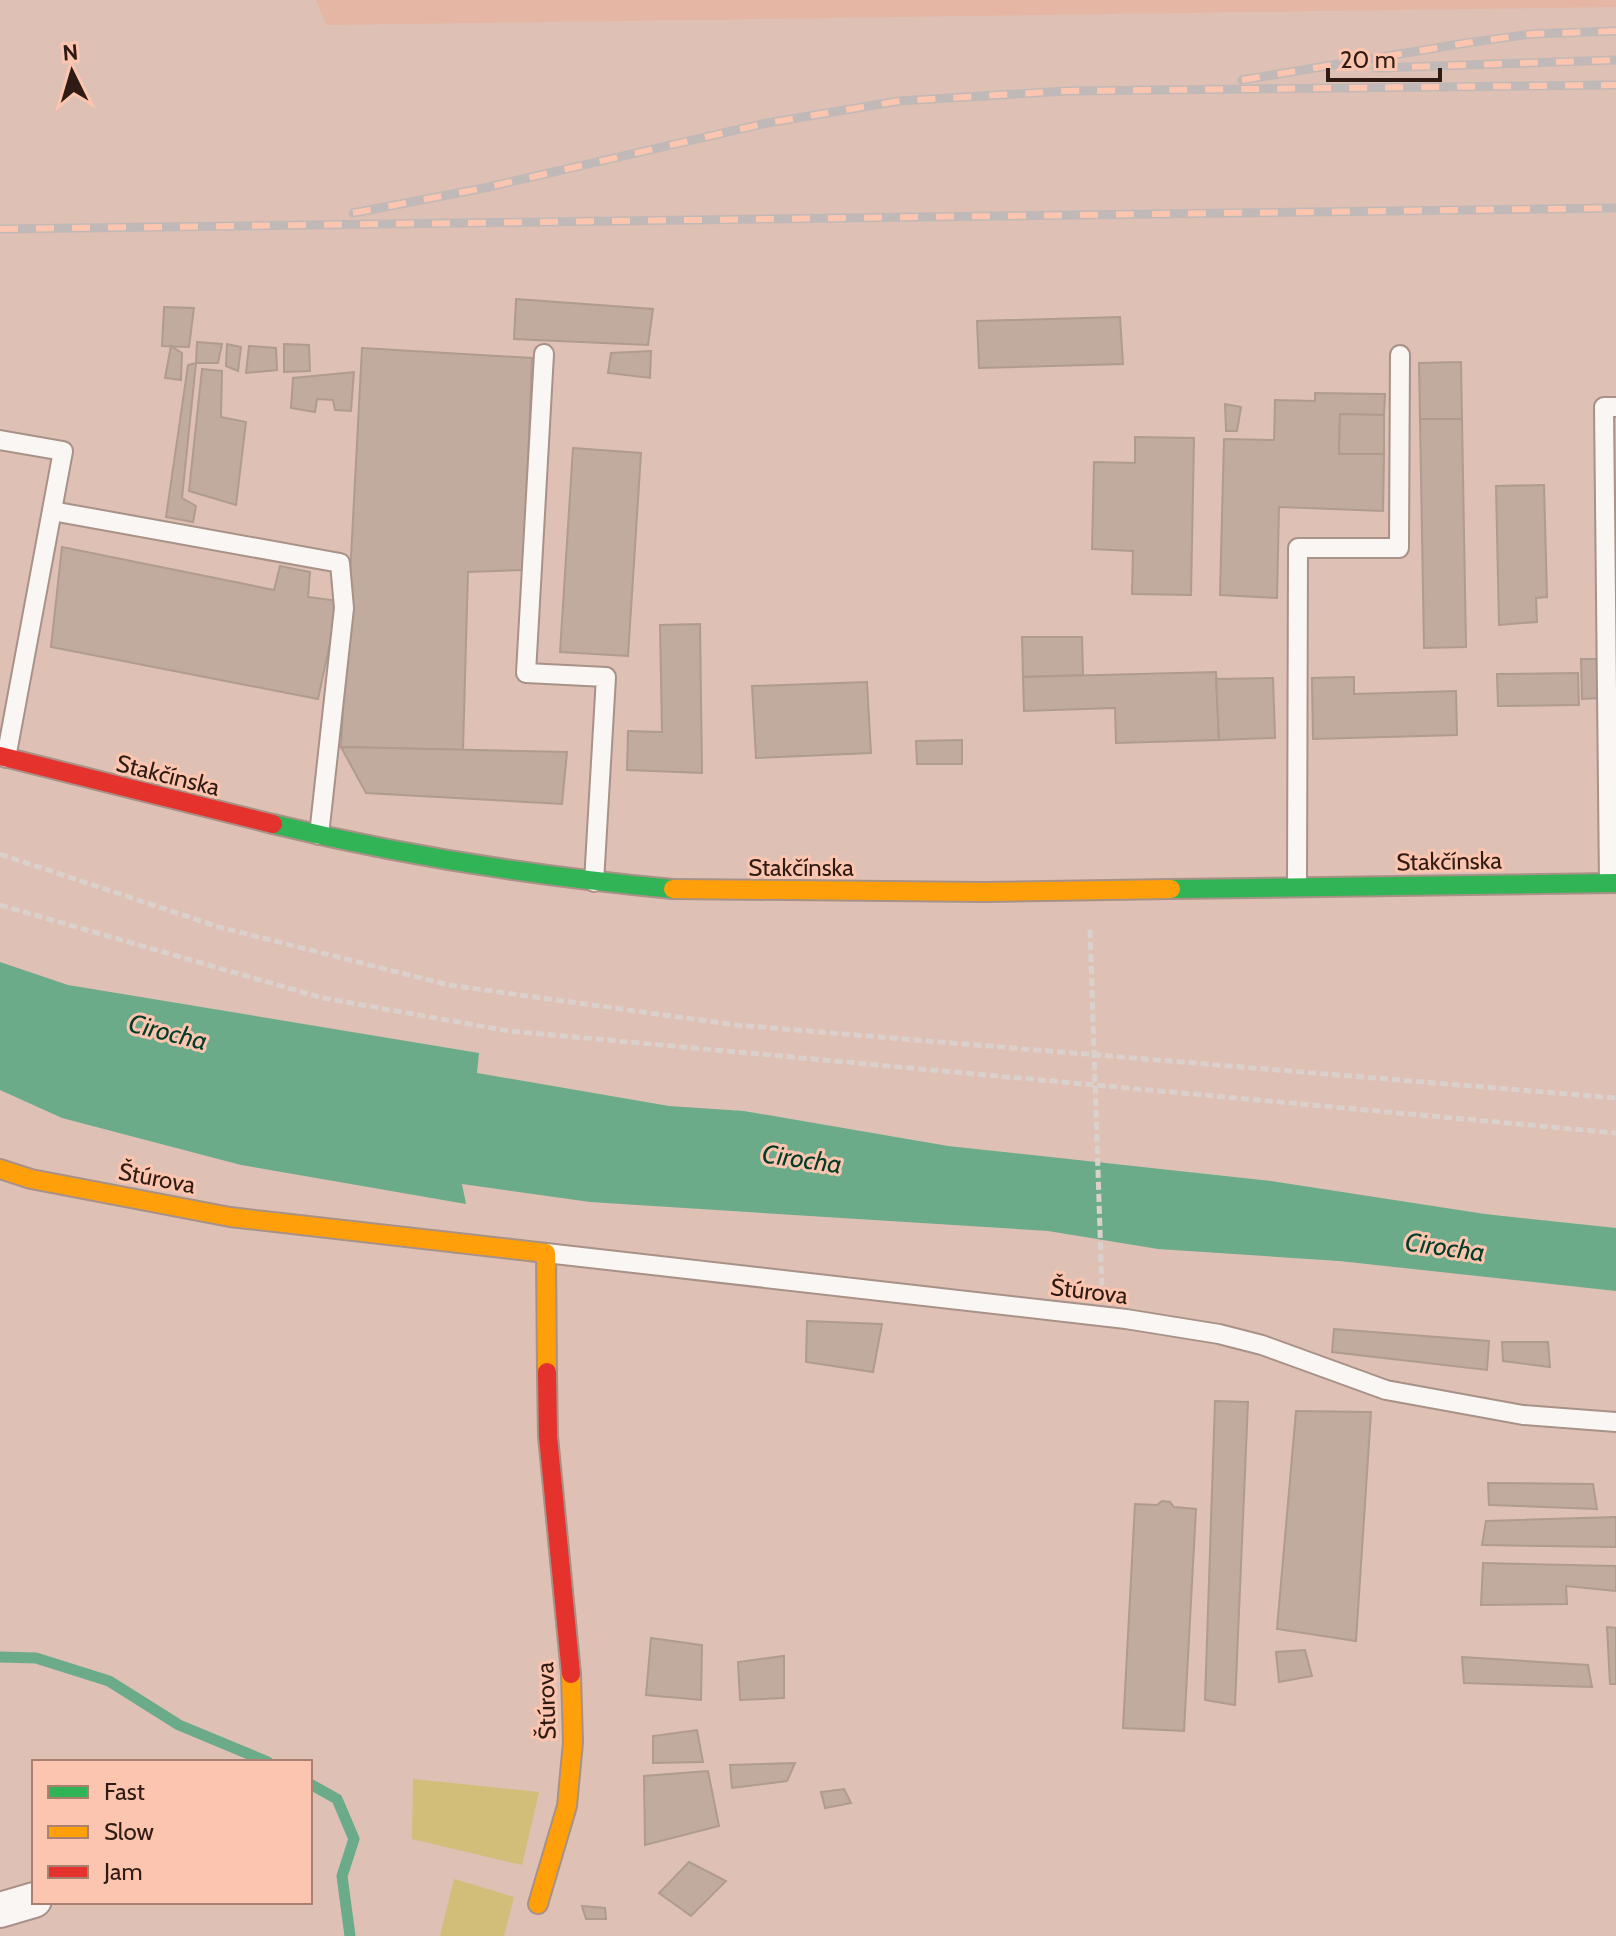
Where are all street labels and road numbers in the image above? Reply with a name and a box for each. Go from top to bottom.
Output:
street label: Stakčínska [113,748,223,802]
street label: Stakčínska [1396,846,1502,876]
street label: Stakčínska [748,853,854,882]
street label: Štúrova [116,1156,198,1200]
street label: Štúrova [1049,1272,1130,1310]
street label: Štúrova [530,1661,562,1740]

